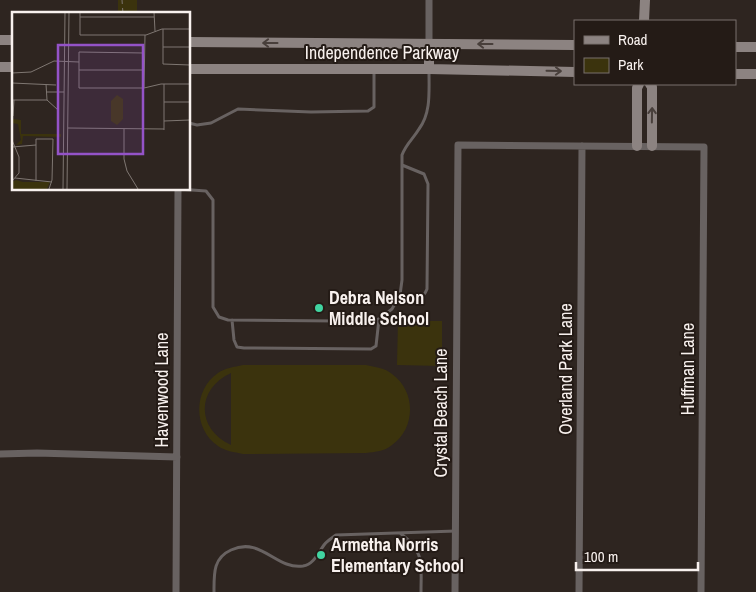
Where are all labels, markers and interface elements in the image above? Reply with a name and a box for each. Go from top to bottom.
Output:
inset map [12,12,190,190]
legend [574,20,736,85]
text: Road [618,29,647,50]
one-way arrow [262,38,278,48]
street label: Independence Parkway [305,40,460,65]
one-way arrow [477,40,493,49]
text: Park [618,54,644,75]
one-way arrow [546,66,562,76]
one-way arrow [647,107,657,124]
place label: Debra Nelson Middle School [329,285,429,331]
marker: Debra Nelson Middle School [313,302,325,314]
street label: Overland Park Lane [553,303,578,435]
street label: Huffman Lane [675,323,700,415]
street label: Havenwood Lane [149,333,174,447]
street label: Crystal Beach Lane [428,349,453,477]
place label: Armetha Norris Elementary School [331,532,464,578]
scale bar [576,540,698,572]
text: 100 m [584,546,618,567]
marker: Armetha Norris Elementary School [315,549,327,561]

